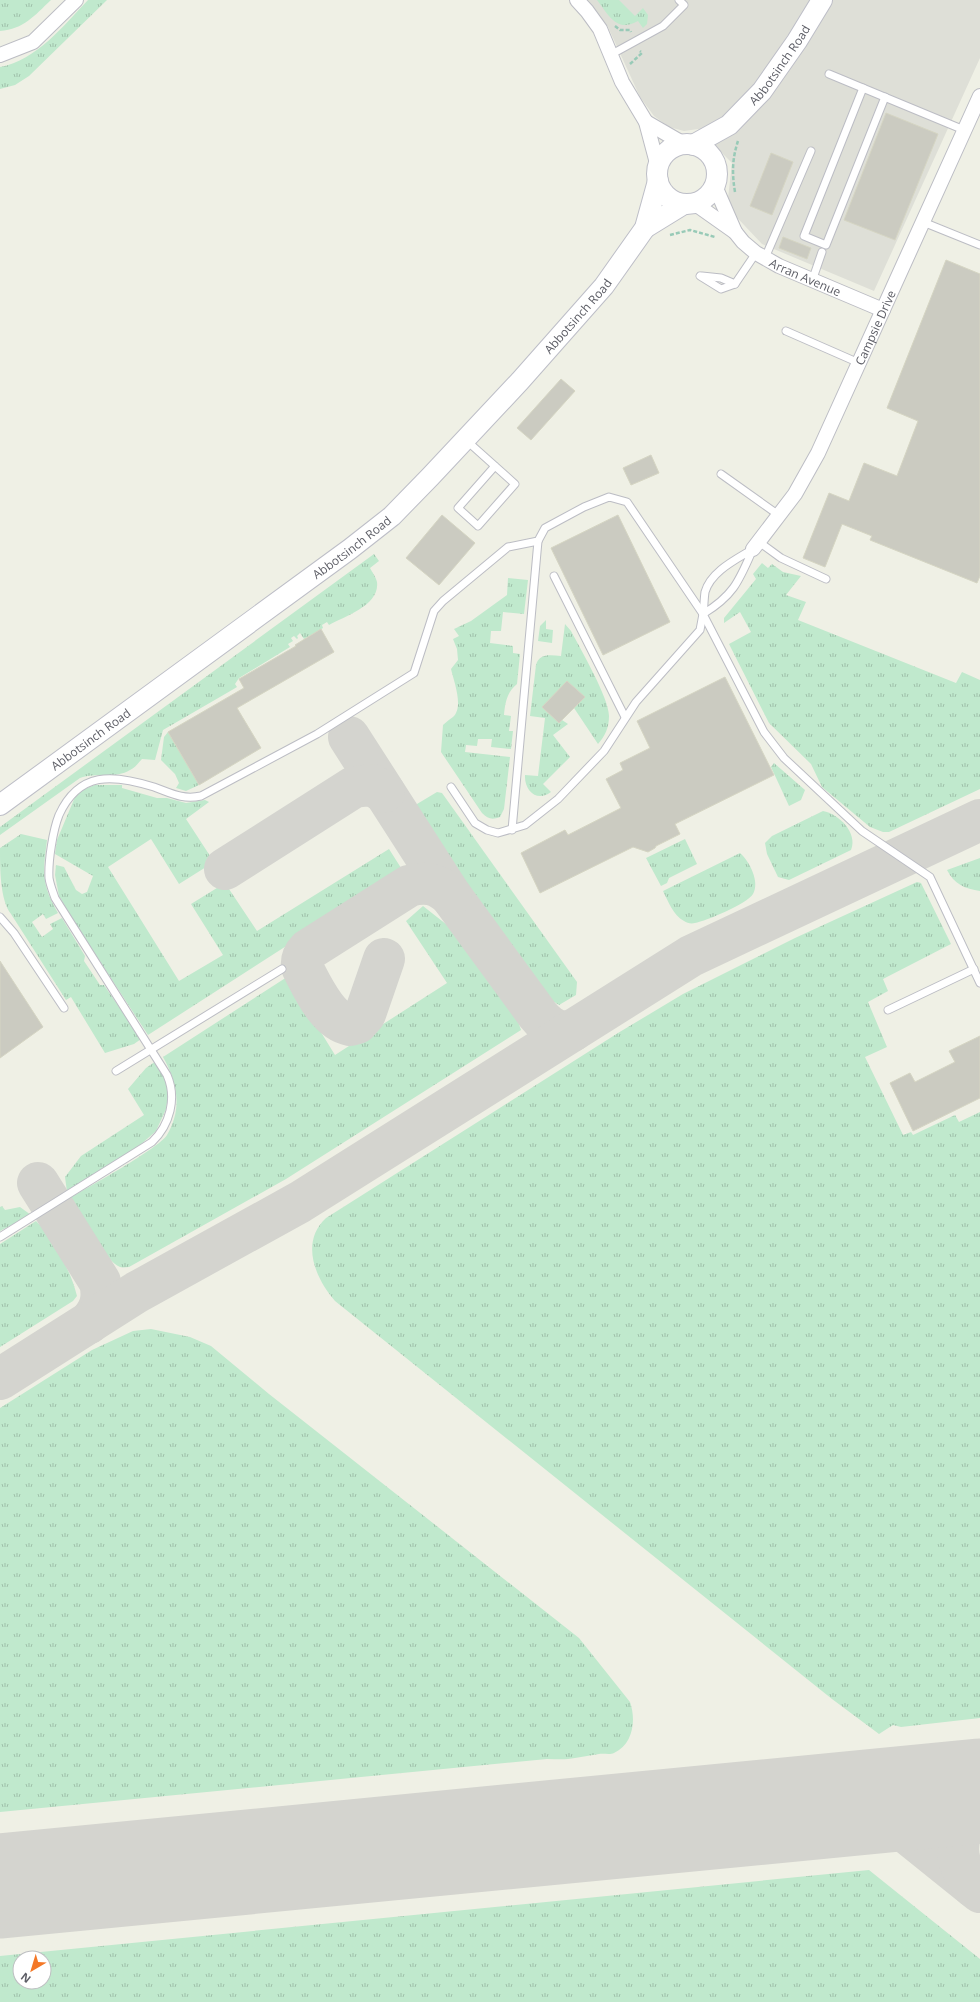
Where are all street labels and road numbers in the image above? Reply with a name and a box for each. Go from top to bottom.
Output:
street label: Abbotsinch Road [745,21,814,108]
street label: Arran Avenue [766,254,844,300]
street label: Abbotsinch Road [540,275,615,357]
street label: Campsie Drive [851,287,899,368]
street label: Abbotsinch Road [309,512,394,582]
street label: Abbotsinch Road [47,704,134,774]

